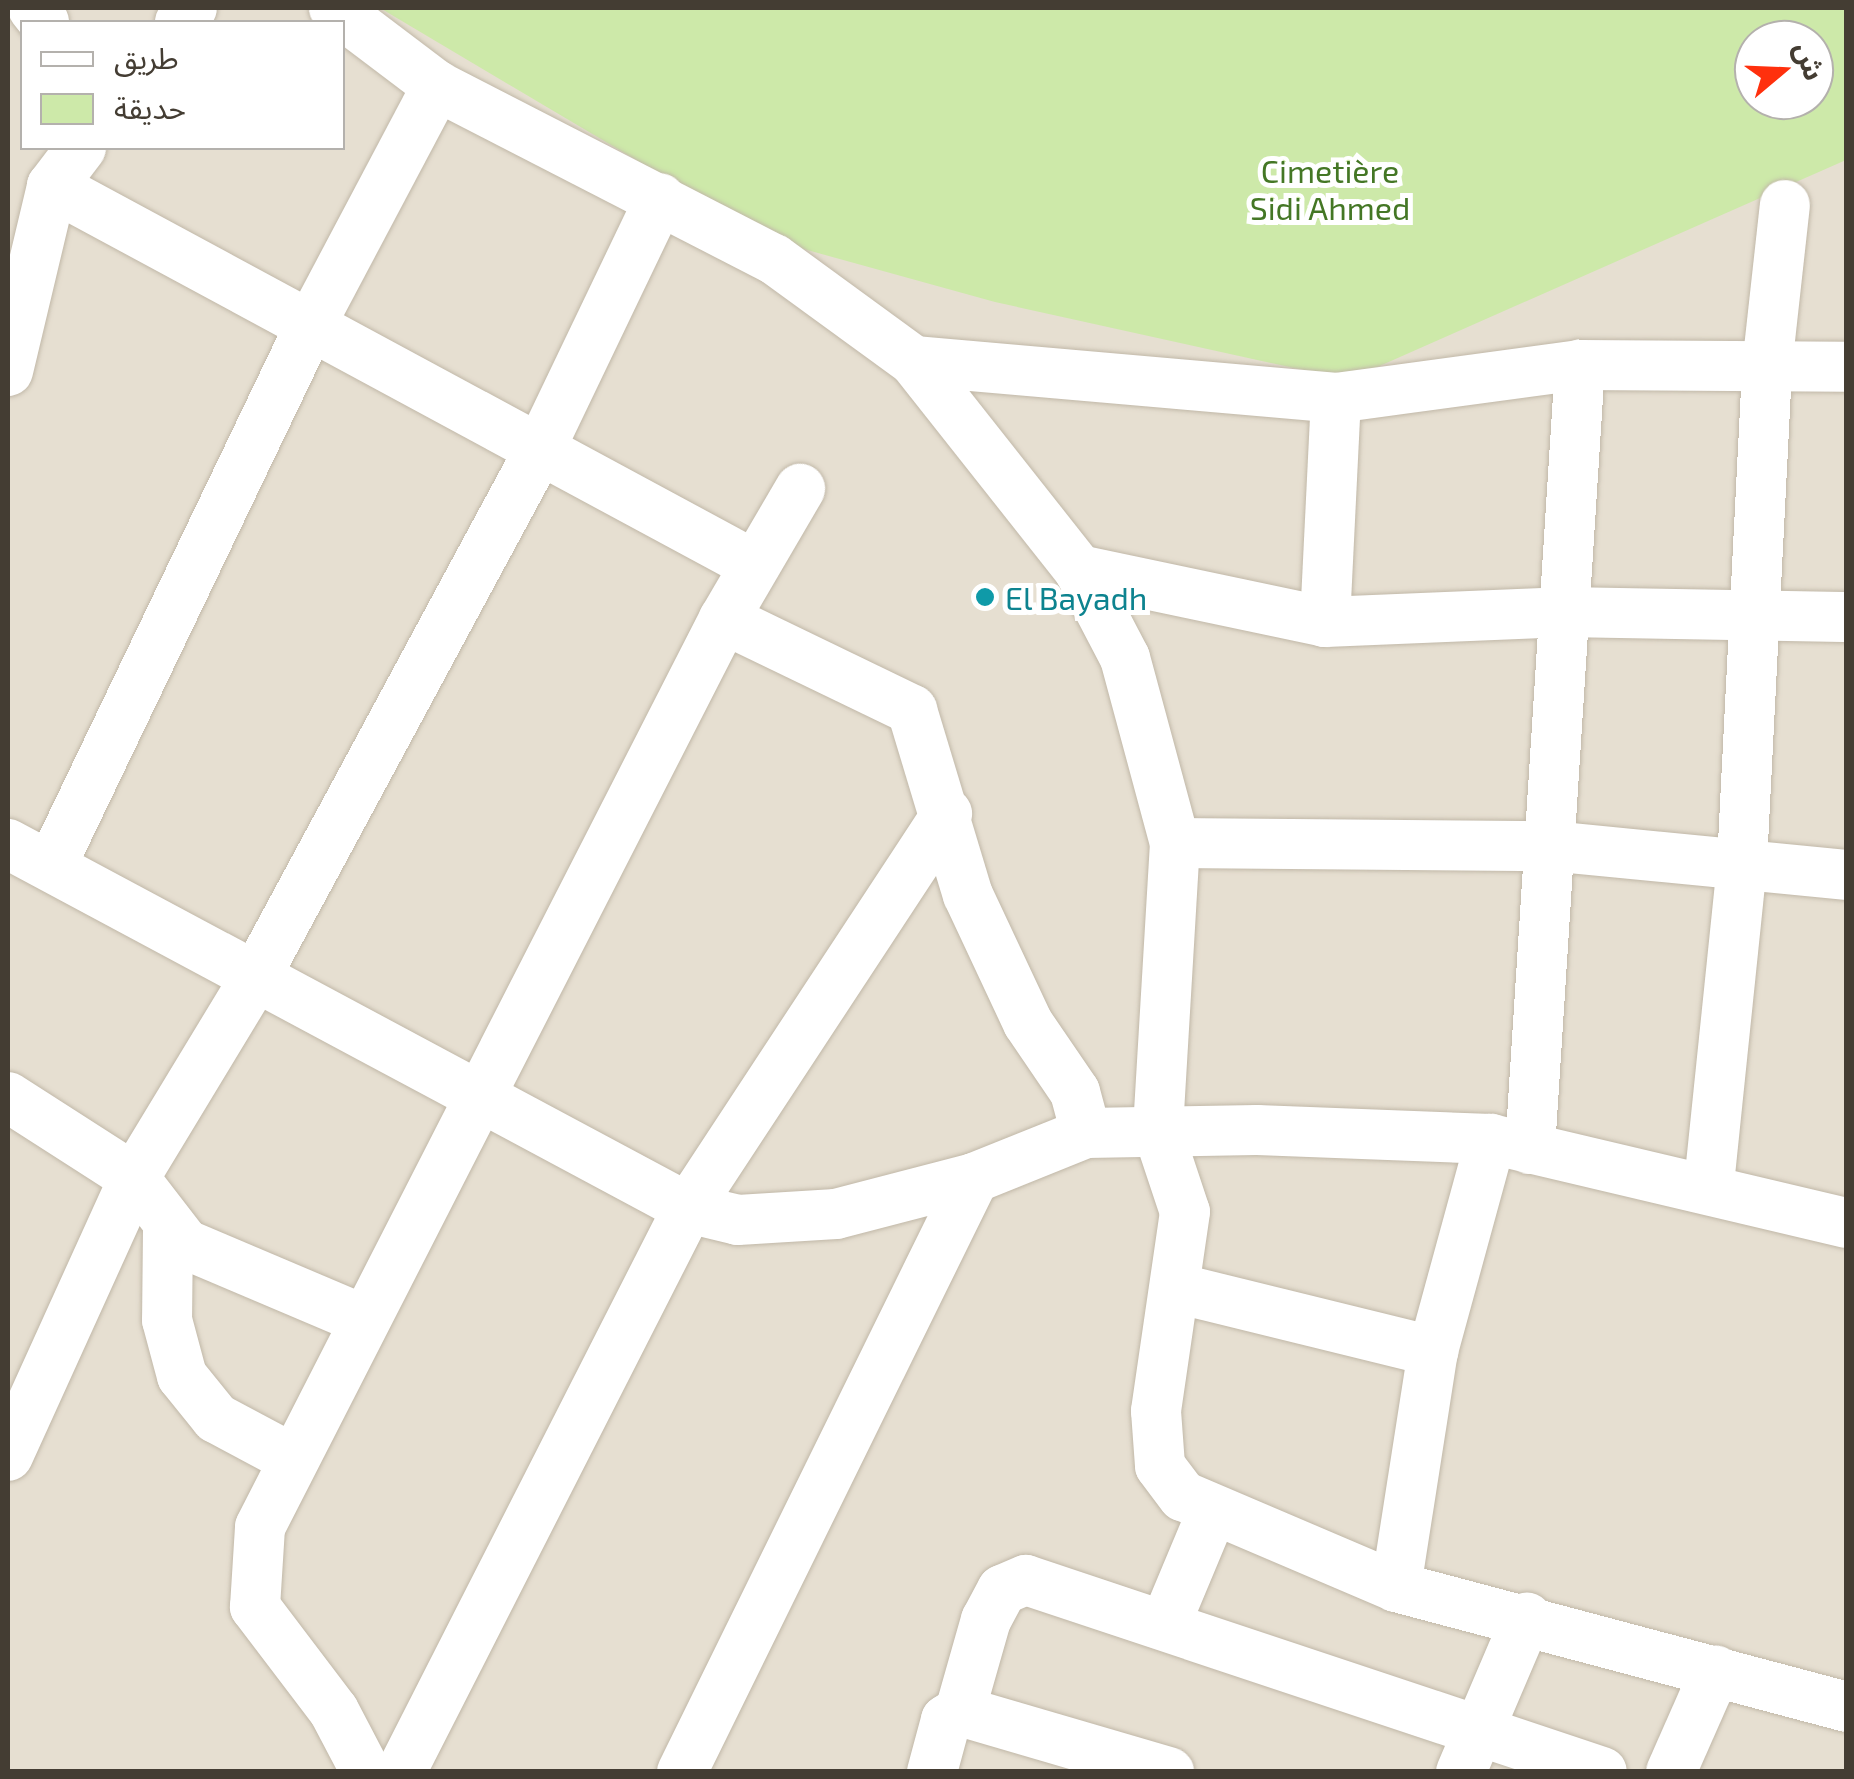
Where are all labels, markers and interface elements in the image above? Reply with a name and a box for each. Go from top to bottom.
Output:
legend [20,20,345,150]
north arrow [1734,20,1834,120]
text: ش [1788,37,1833,85]
text: طريق [114,39,179,75]
text: حديقة [114,89,186,125]
park label: Cimetière Sidi Ahmed [1249,152,1411,227]
place label: El Bayadh [1005,578,1148,616]
marker: El Bayadh [974,586,996,608]

